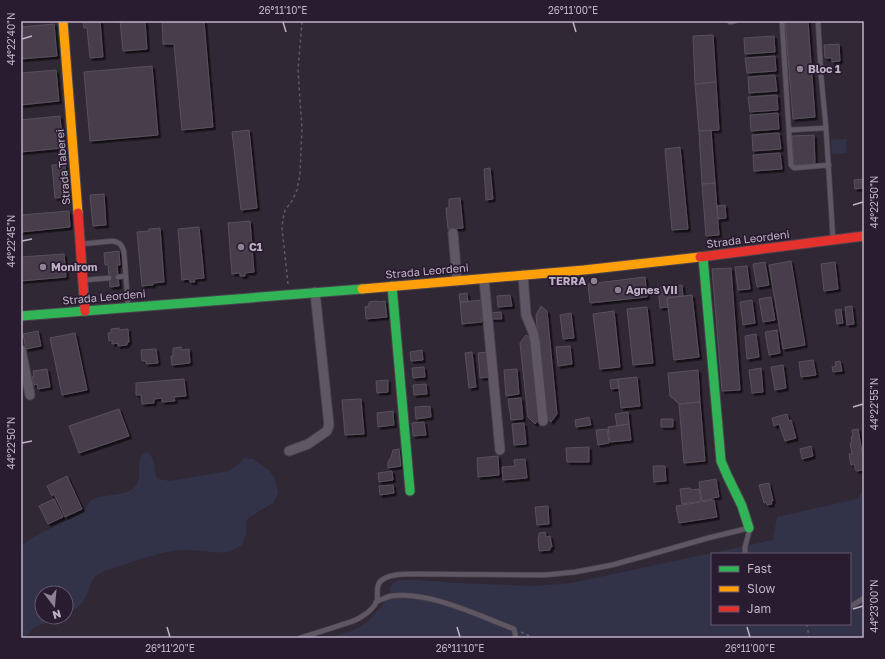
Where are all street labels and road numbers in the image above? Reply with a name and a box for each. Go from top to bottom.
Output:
street label: Strada Taberei [53,129,72,205]
street label: Strada Leordeni [706,227,790,250]
street label: Strada Leordeni [385,260,469,281]
street label: Strada Leordeni [62,286,146,307]

